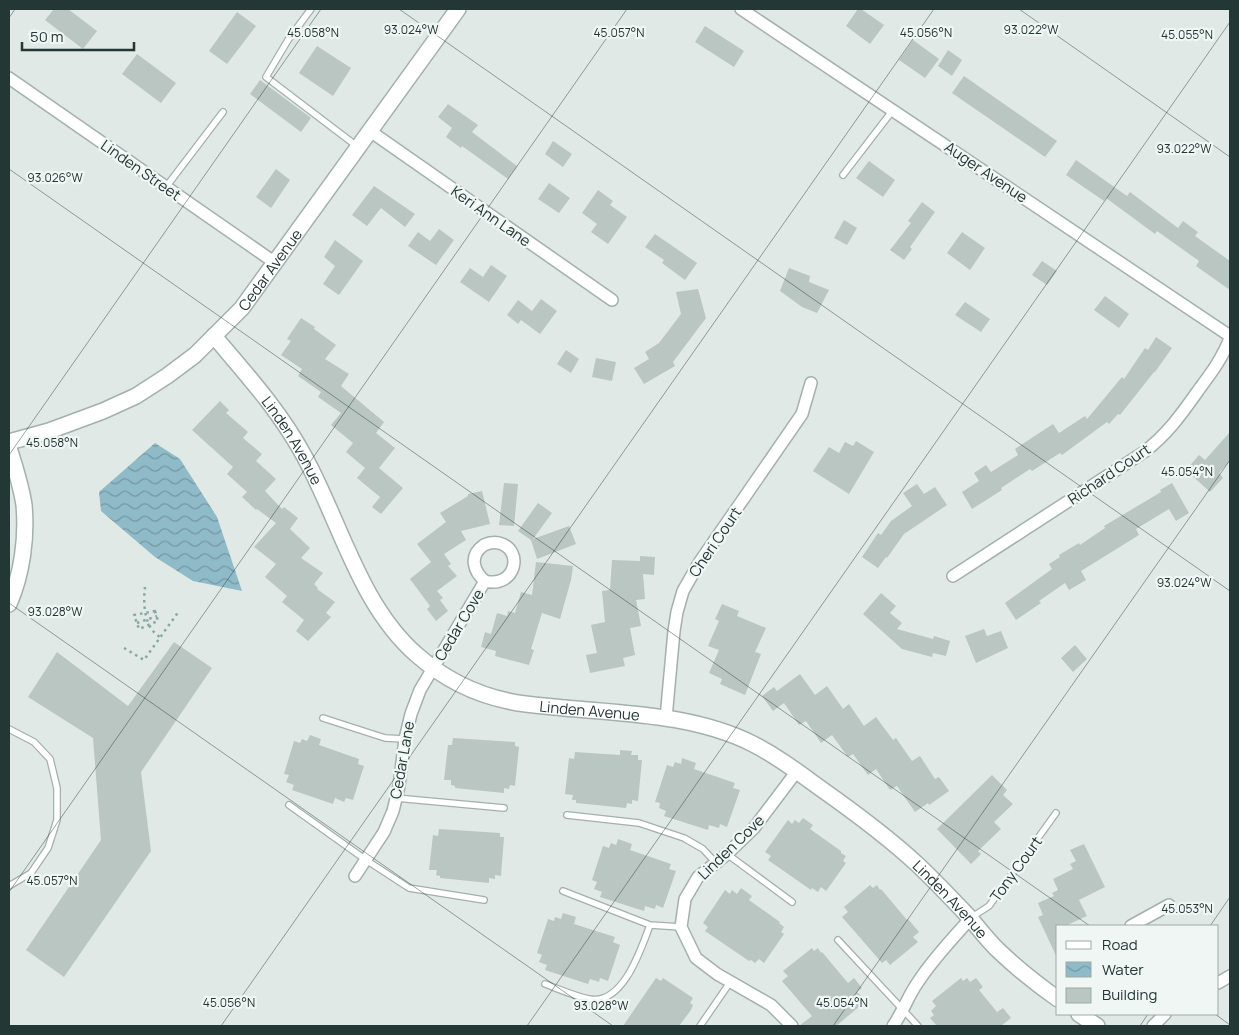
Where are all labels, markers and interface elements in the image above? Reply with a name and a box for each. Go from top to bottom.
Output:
scale bar [22,20,135,52]
text: 93.024°W [384,21,439,38]
text: 93.022°W [1004,21,1059,38]
text: 45.058°N [287,24,339,41]
text: 45.057°N [594,24,644,41]
text: 45.056°N [900,24,952,41]
text: 50 m [30,26,64,47]
text: 45.055°N [1161,26,1213,43]
street label: Linden Street [97,135,185,205]
street label: Auger Avenue [940,137,1032,208]
text: 93.022°W [1157,140,1212,157]
text: 93.026°W [27,169,83,186]
street label: Keri Ann Lane [447,181,535,251]
street label: Cedar Avenue [233,224,307,315]
street label: Linden Avenue [257,392,328,488]
text: 45.058°N [26,434,78,451]
street label: Richard Court [1064,439,1154,509]
text: 45.054°N [1161,463,1213,480]
street label: Cheri Court [684,503,746,581]
text: 93.024°W [1157,574,1212,591]
street label: Cedar Cove [429,585,489,665]
text: 93.028°W [28,603,83,620]
street label: Linden Avenue [538,695,641,725]
street label: Cedar Lane [385,719,419,801]
street label: Linden Cove [693,810,769,884]
street label: Tony Court [985,832,1047,906]
street label: Linden Avenue [908,855,993,943]
text: 45.057°N [27,872,77,889]
text: 45.053°N [1161,900,1213,917]
legend [1056,925,1219,1015]
text: Road [1102,934,1138,955]
text: Water [1102,959,1144,980]
text: Building [1102,984,1157,1005]
text: 45.056°N [203,994,255,1011]
text: 45.054°N [816,994,868,1011]
text: 93.028°W [574,997,629,1014]

